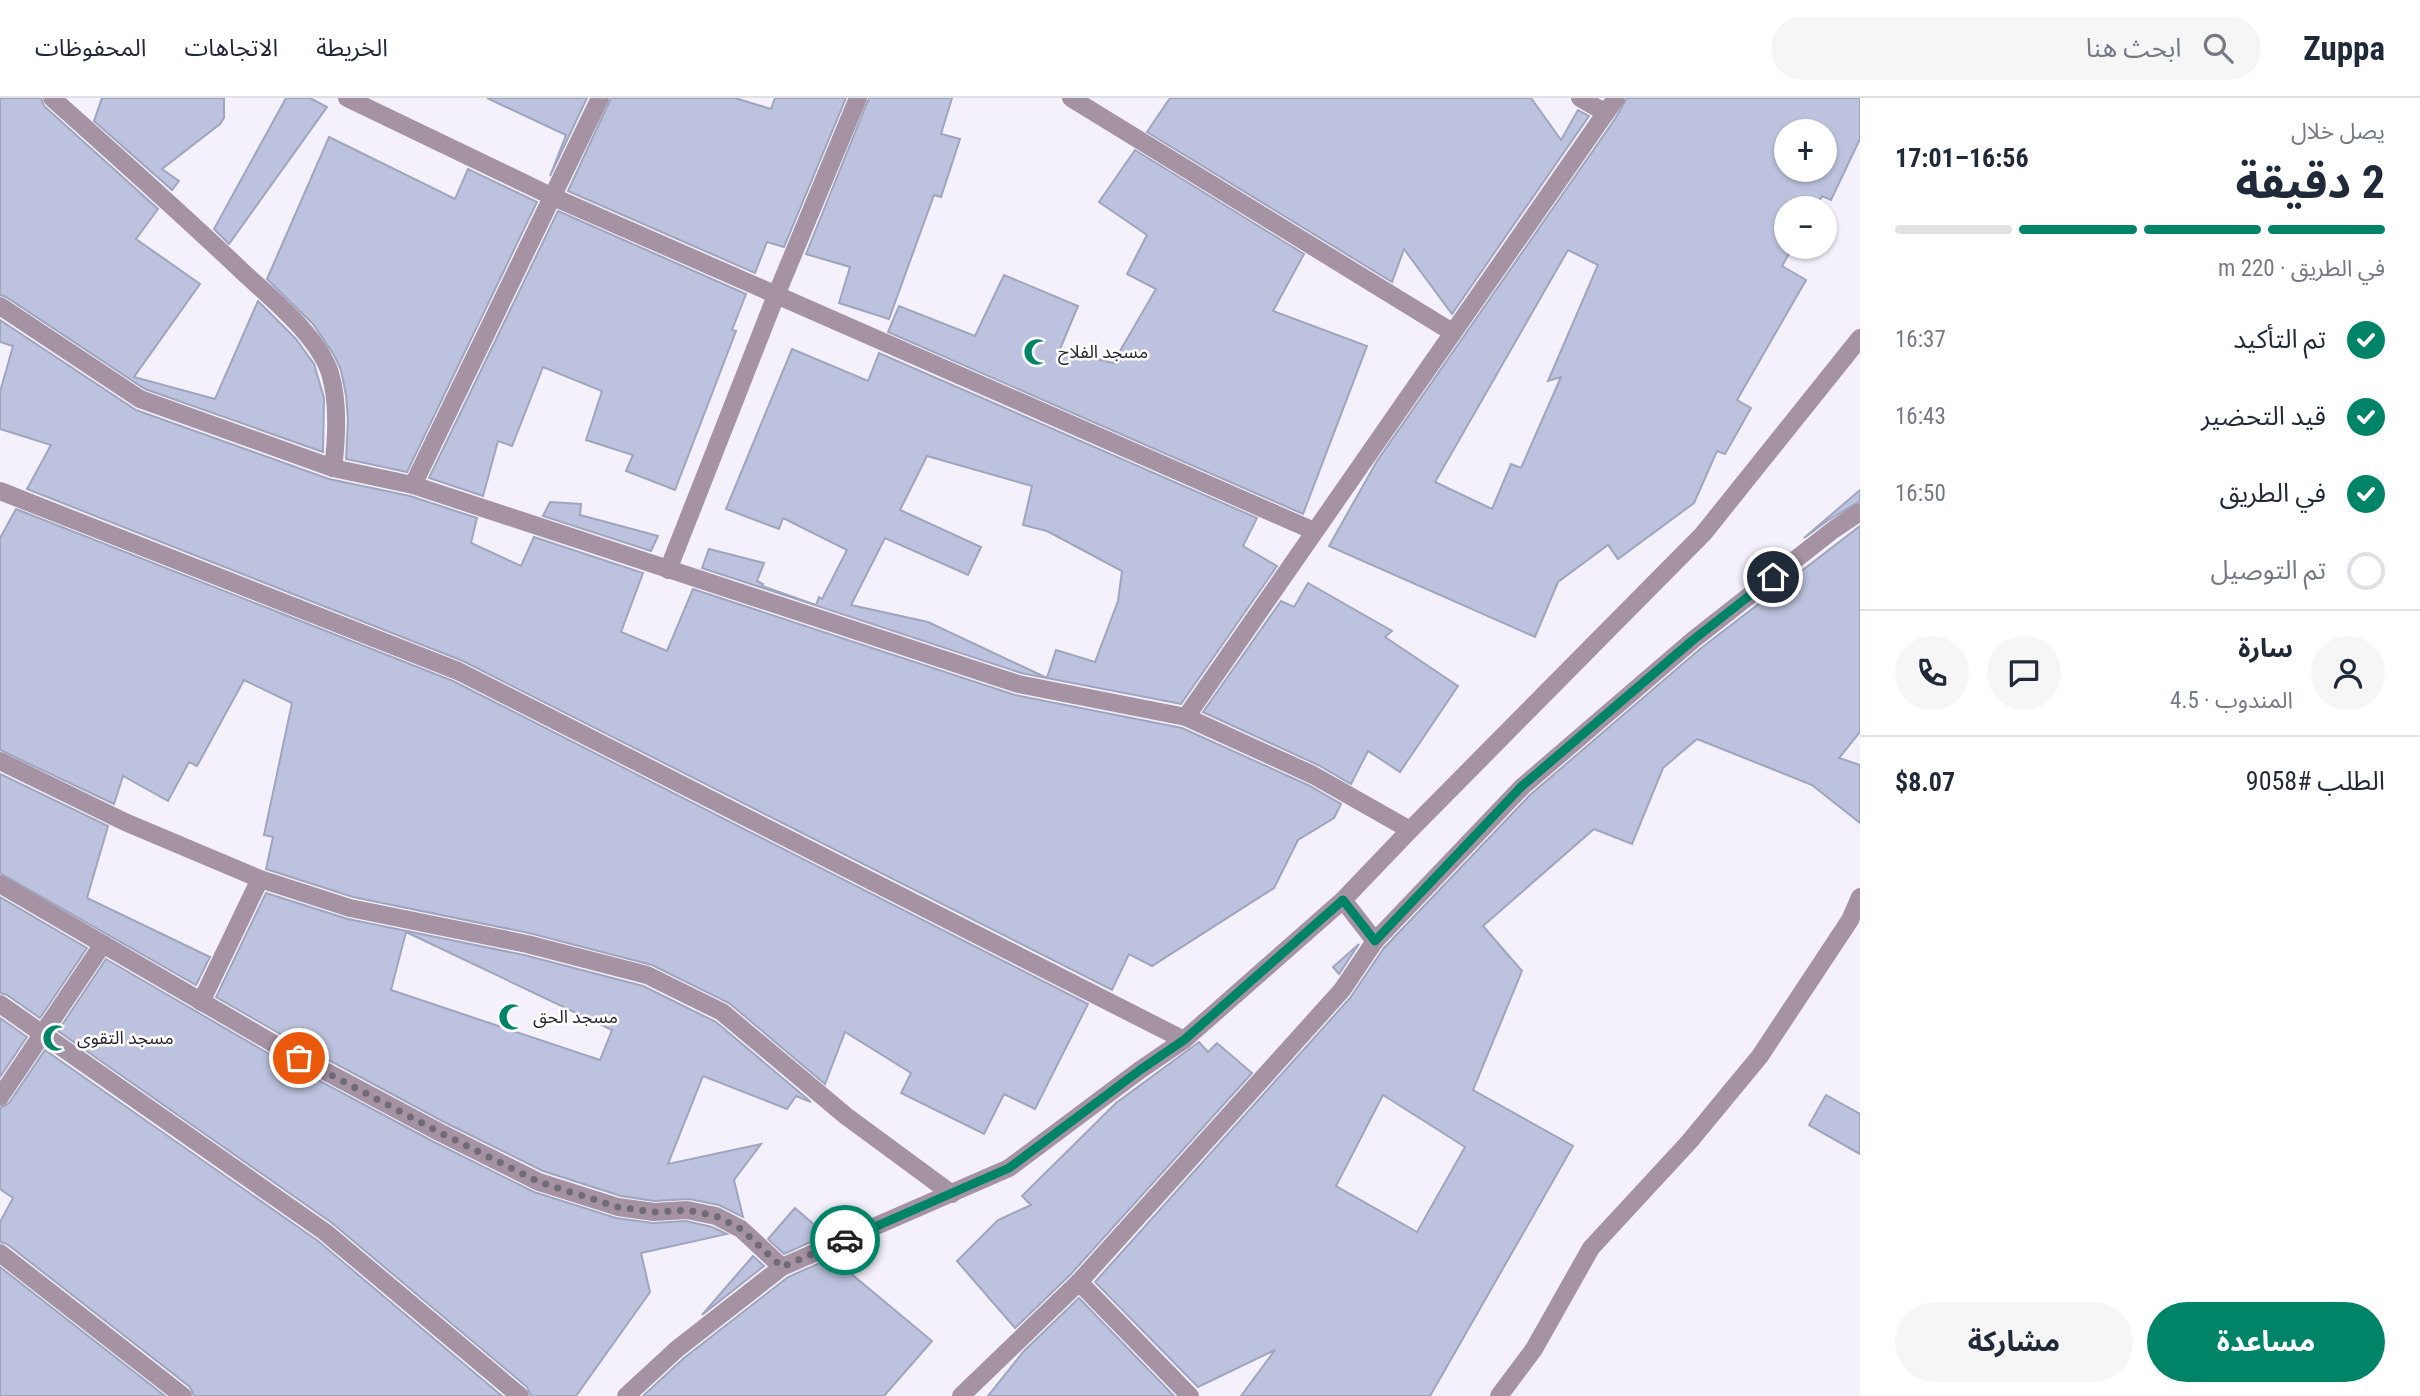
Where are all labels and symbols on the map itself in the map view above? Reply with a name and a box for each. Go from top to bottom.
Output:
mosque icon: مسجد الفلاح [1022,337,1052,367]
place label: مسجد الفلاح [1058,341,1148,365]
pin [1743,547,1803,607]
mosque icon: مسجد الحق [497,1002,527,1032]
place label: مسجد الحق [533,1006,618,1028]
mosque icon: مسجد التقوى [41,1023,71,1053]
place label: مسجد التقوى [77,1027,174,1049]
pin [269,1028,329,1088]
courier [810,1205,880,1275]

